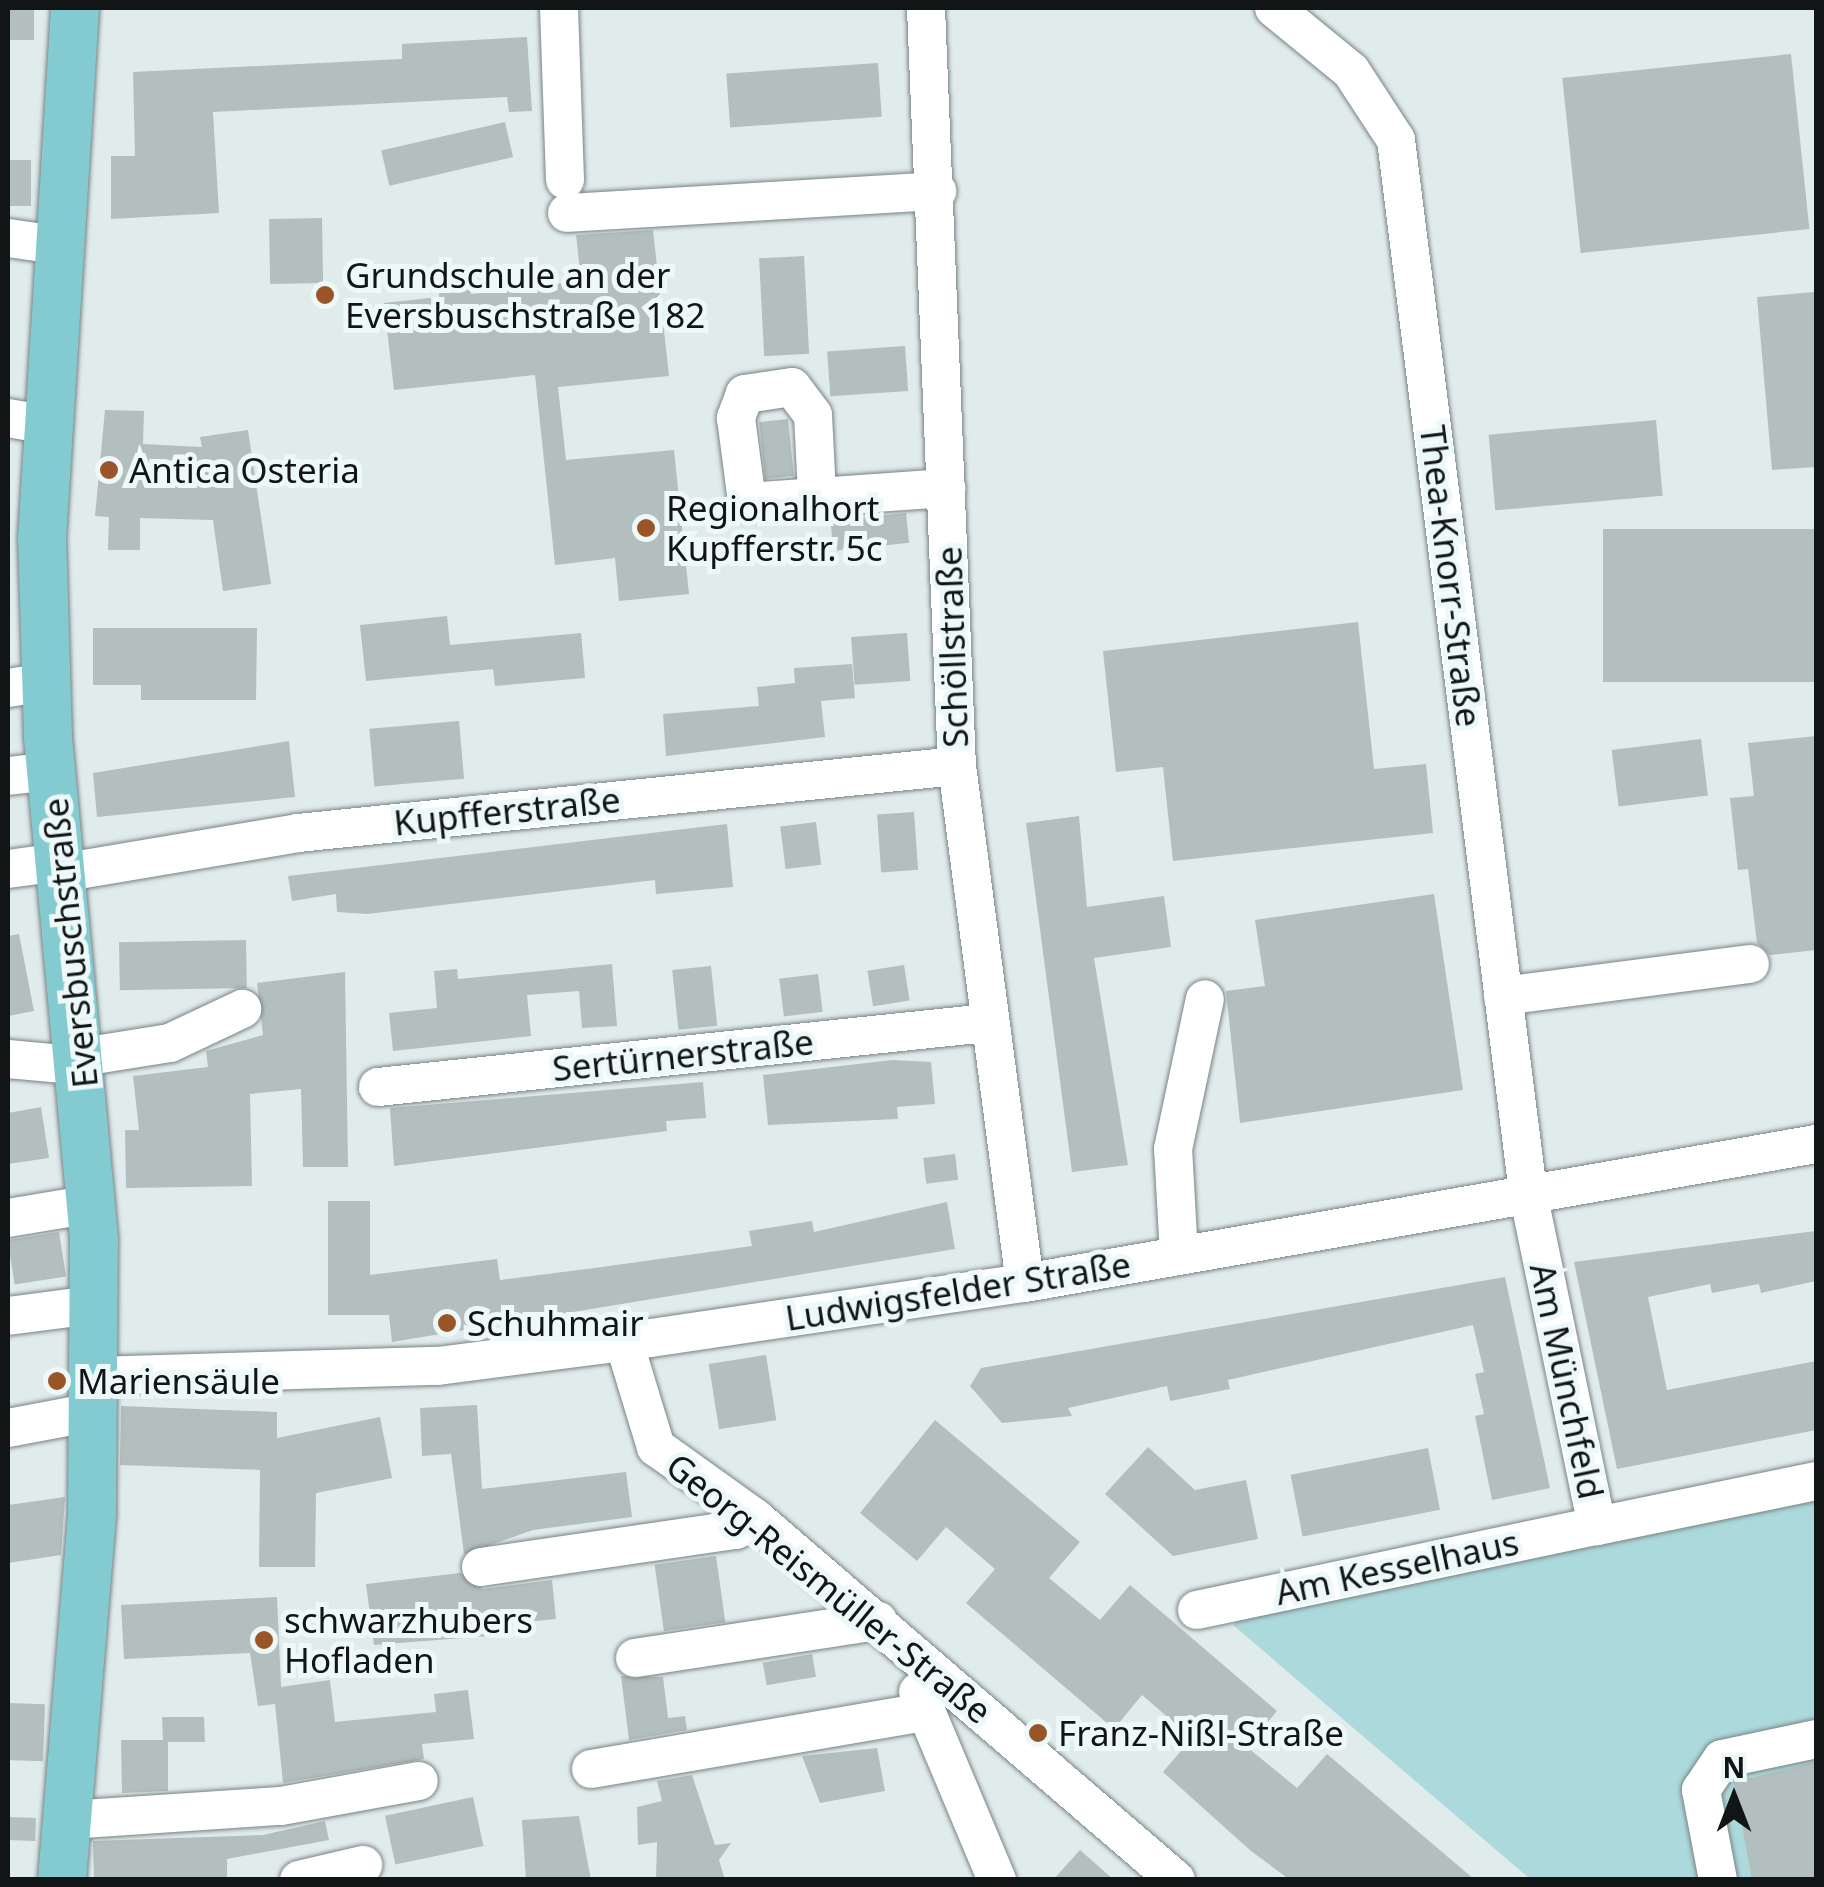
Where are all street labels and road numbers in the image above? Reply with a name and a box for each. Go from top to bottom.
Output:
street label: Thea-Knorr-Straße [1412,423,1490,729]
street label: Schöllstraße [927,546,977,748]
street label: Kupfferstraße [392,778,622,844]
street label: Eversbuschstraße [34,796,106,1090]
street label: Sertürnerstraße [550,1020,816,1090]
street label: Ludwigsfelder Straße [782,1243,1134,1339]
street label: Am Münchfeld [1522,1259,1612,1503]
street label: Georg-Reismüller-Straße [658,1444,1000,1732]
street label: Am Kesselhaus [1272,1521,1522,1613]

